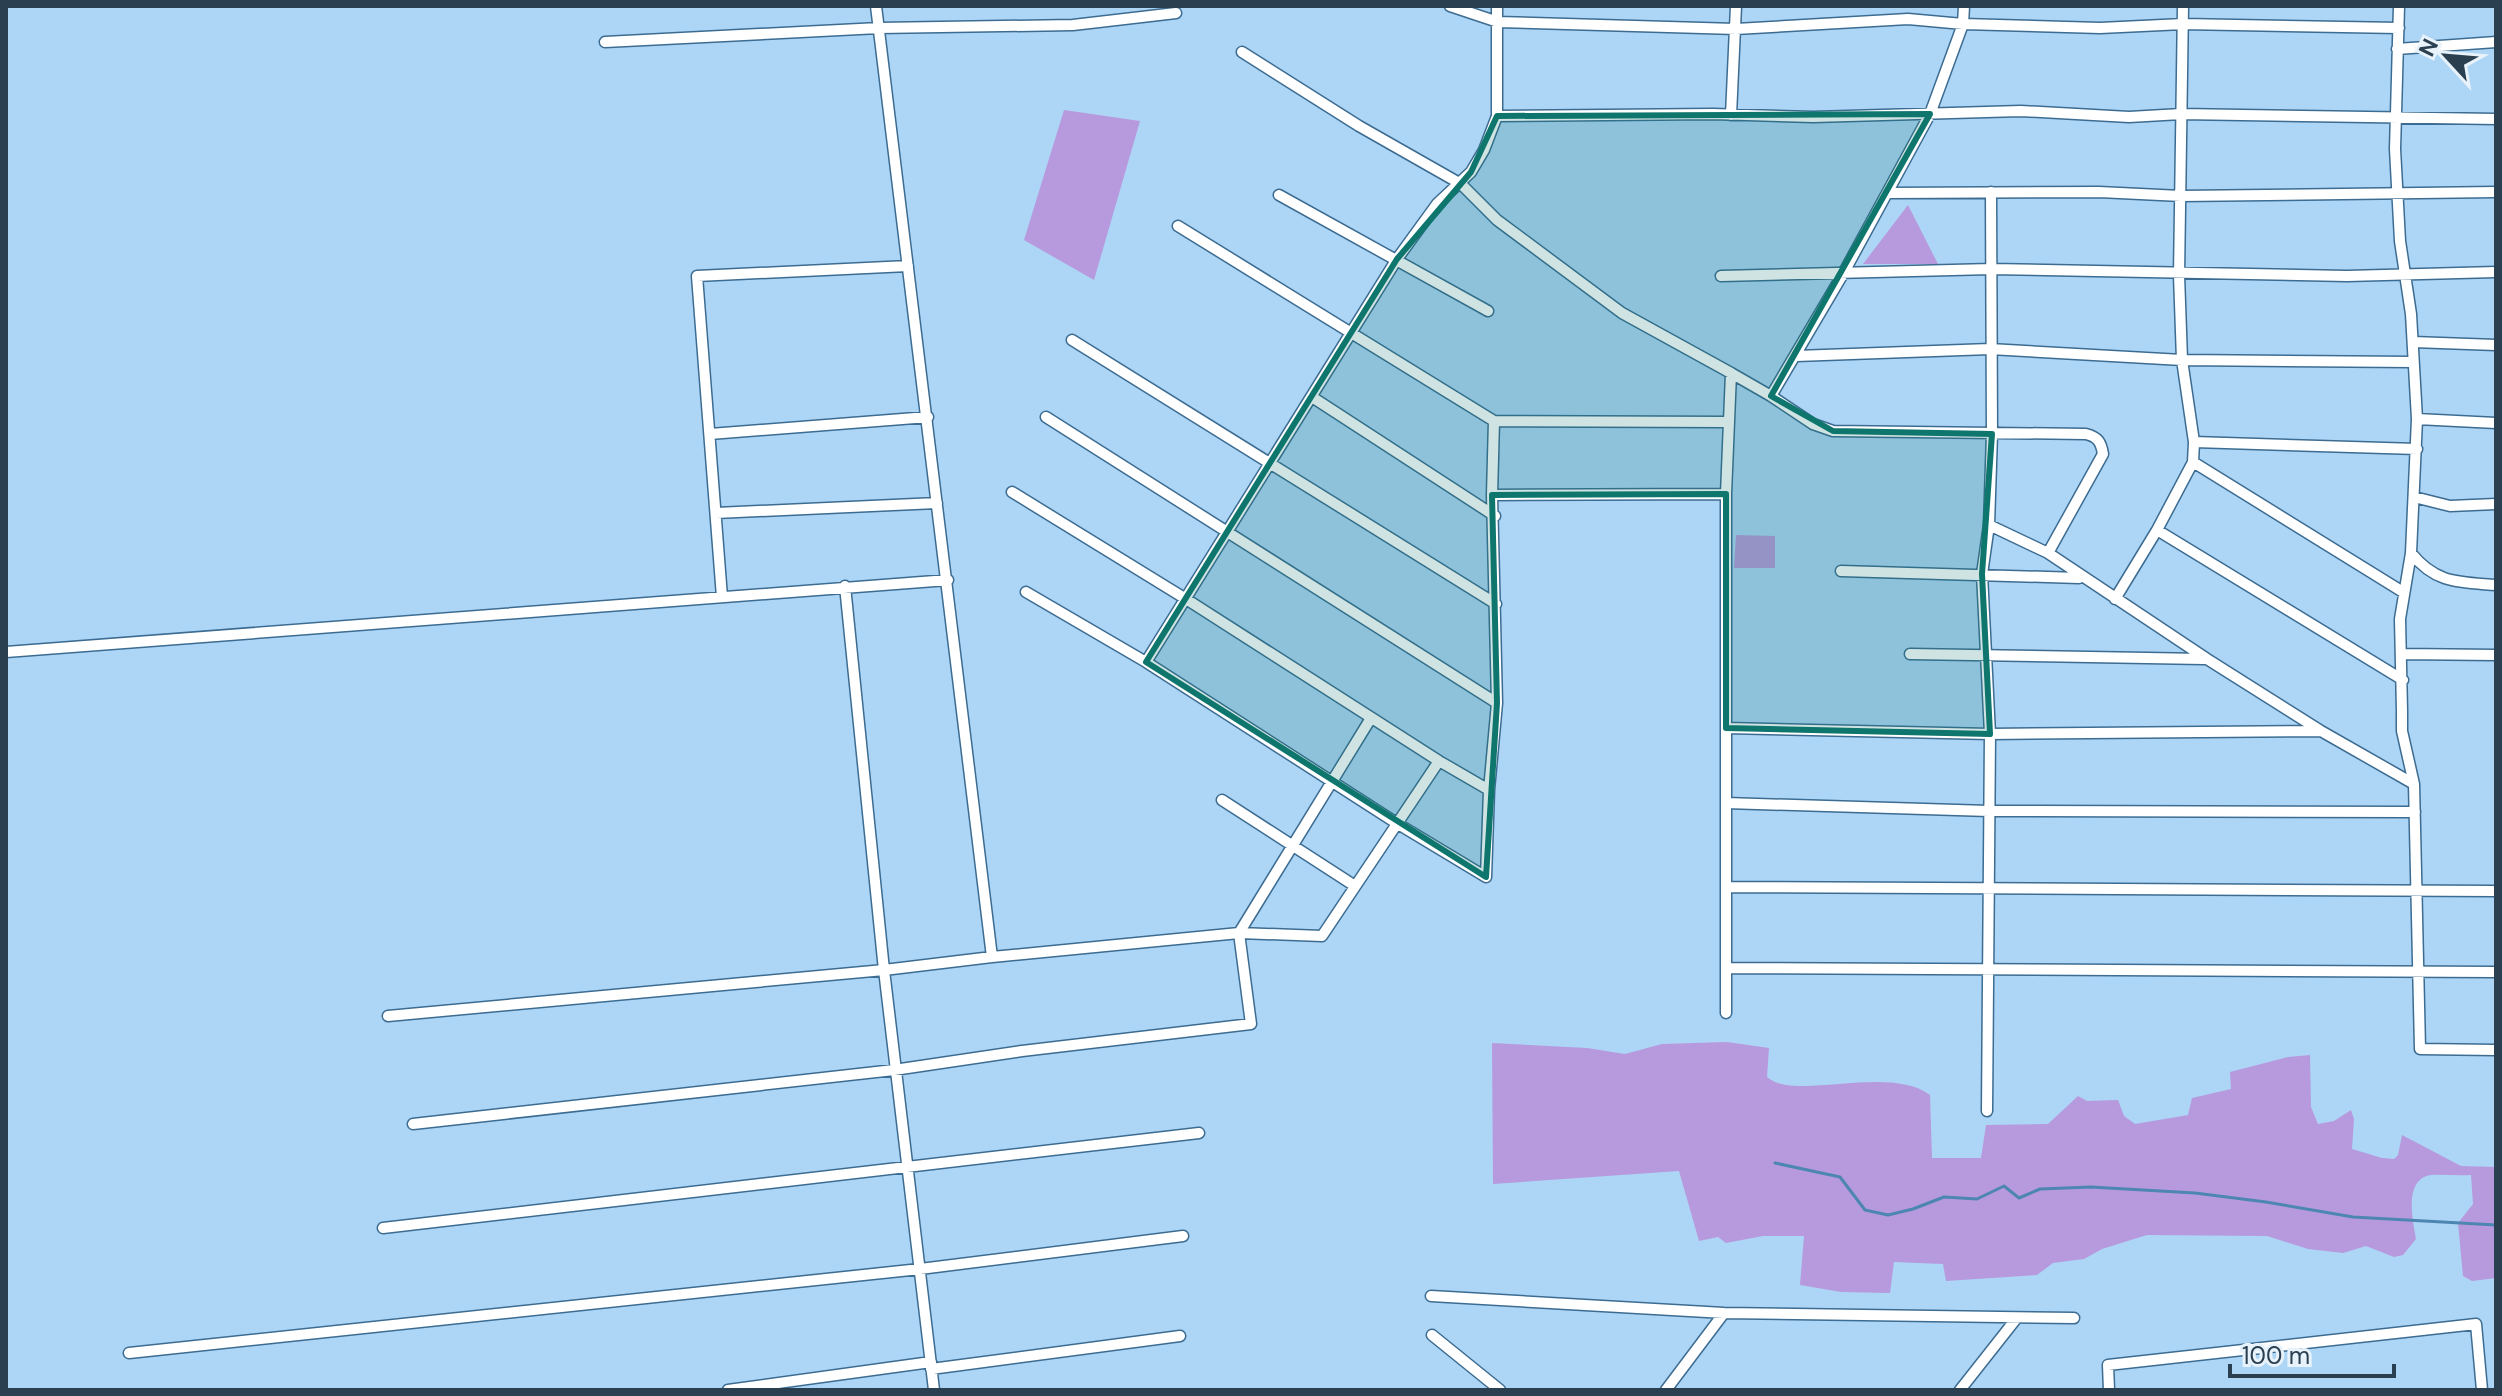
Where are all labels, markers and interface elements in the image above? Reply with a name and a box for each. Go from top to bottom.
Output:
north arrow [2406,16,2486,96]
text: N [2412,34,2445,61]
scale bar [2230,1328,2394,1378]
text: 100 m [2242,1340,2310,1371]

